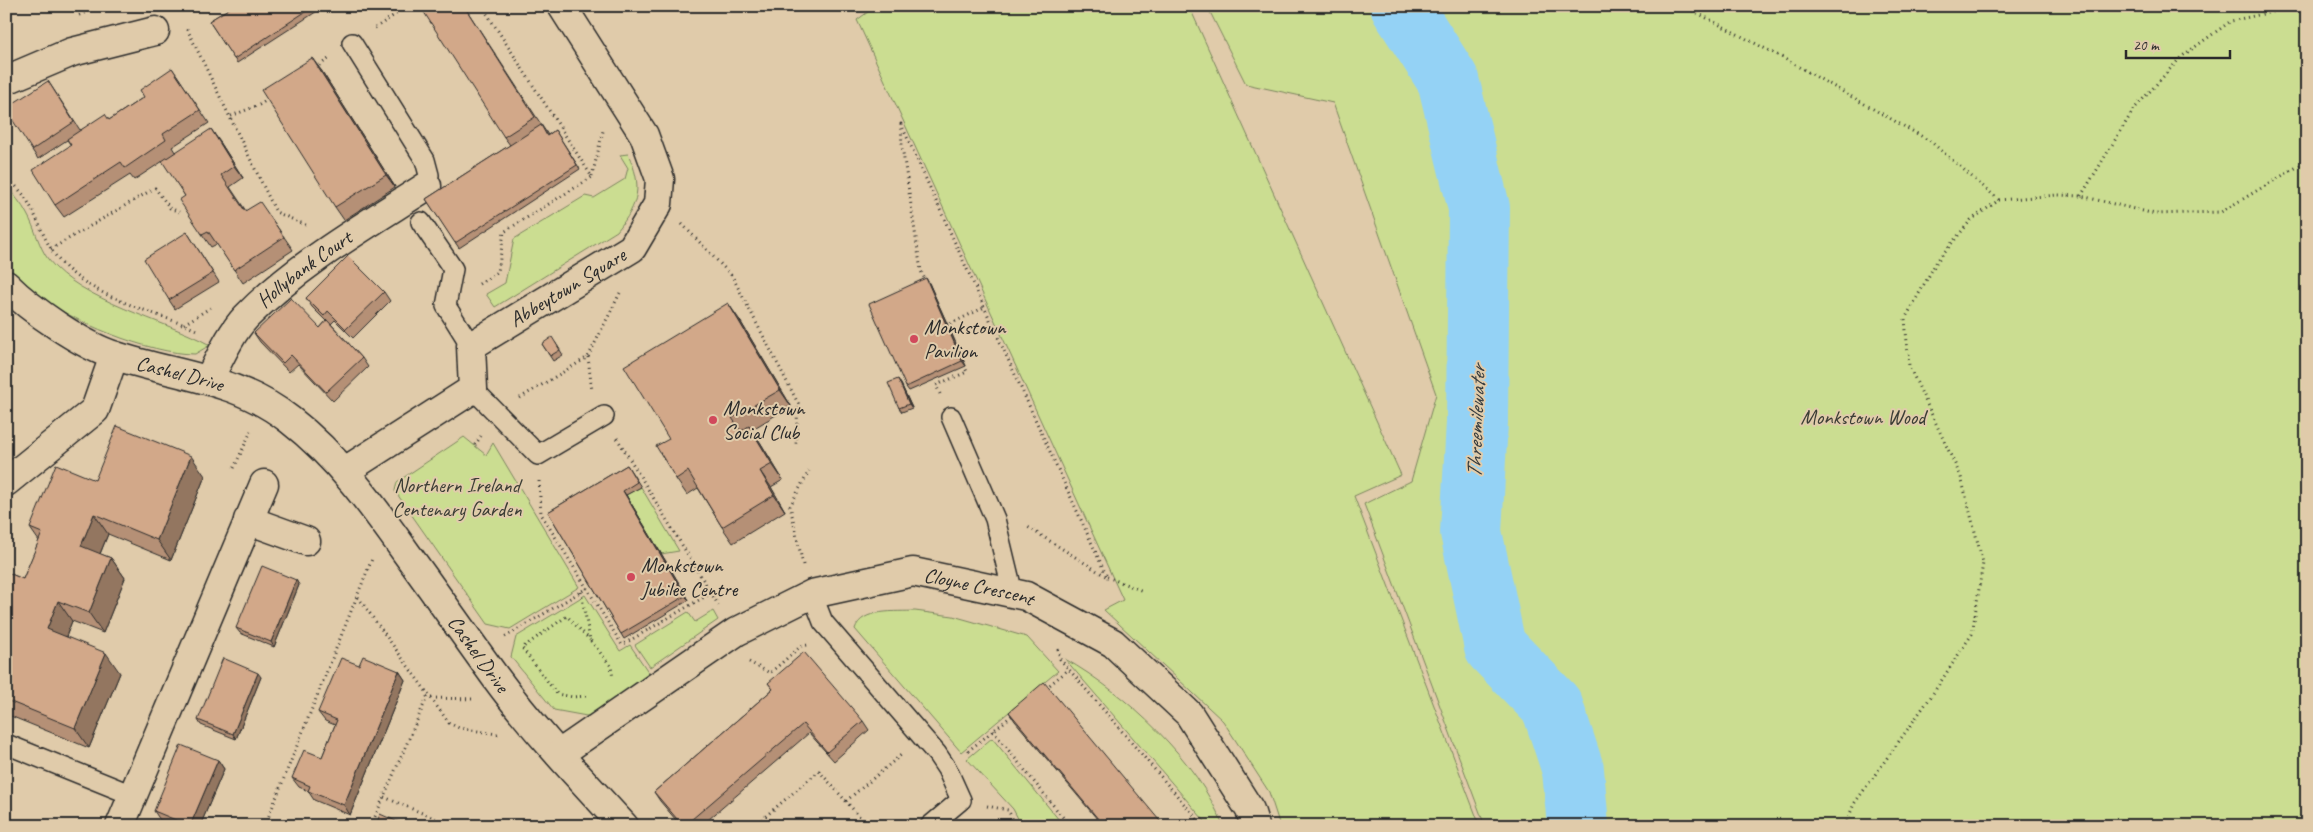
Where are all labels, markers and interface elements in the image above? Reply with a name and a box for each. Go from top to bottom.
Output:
scale bar [2126,28,2229,60]
text: 20 m [2133,36,2160,55]
street label: Hollybank Court [251,223,358,313]
street label: Abbeytown Square [504,241,631,333]
place label: Monkstown Pavilion [924,314,1007,364]
marker: Monkstown Pavilion [908,333,920,345]
street label: Cashel Drive [133,350,229,398]
water label: Threemilewater [1460,361,1492,479]
place label: Monkstown Social Club [723,395,806,445]
park label: Monkstown Wood [1801,404,1929,430]
marker: Monkstown Social Club [707,414,719,426]
park label: Northern Ireland Centenary Garden [392,472,523,522]
place label: Monkstown Jubilee Centre [640,552,739,602]
street label: Cloyne Crescent [922,562,1041,612]
marker: Monkstown Jubilee Centre [625,571,637,583]
street label: Cashel Drive [442,610,516,699]

